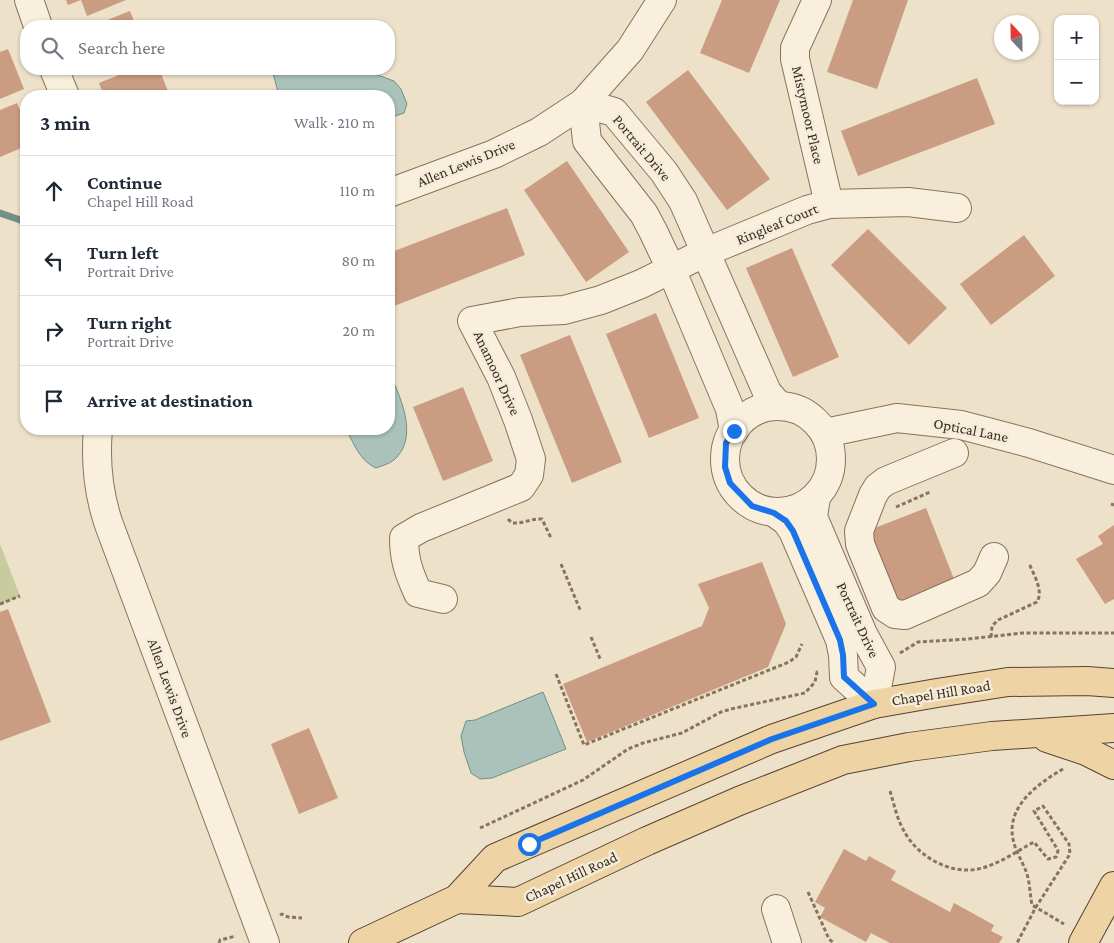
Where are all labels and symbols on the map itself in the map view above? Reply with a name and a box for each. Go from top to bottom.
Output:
north arrow [994,15,1039,60]
street label: Mistymoor Place [788,64,827,166]
street label: Portrait Drive [610,112,675,185]
street label: Allen Lewis Drive [415,136,518,190]
street label: Ringleaf Court [734,200,822,249]
street label: Anamoor Drive [470,328,524,418]
street label: Optical Lane [932,415,1010,446]
route end [723,420,746,443]
street label: Portrait Drive [834,580,883,661]
street label: Allen Lewis Drive [145,636,195,740]
street label: Chapel Hill Road [890,677,992,710]
route start [518,833,541,856]
street label: Chapel Hill Road [522,849,620,906]

